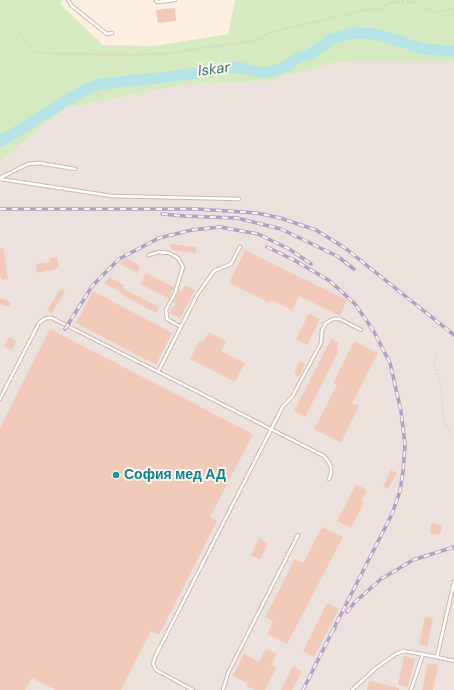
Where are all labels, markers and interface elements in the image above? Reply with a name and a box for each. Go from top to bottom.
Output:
water label: Iskar [197,59,231,81]
place label: София мед АД [124,467,226,483]
marker: София мед АД [111,470,121,480]

